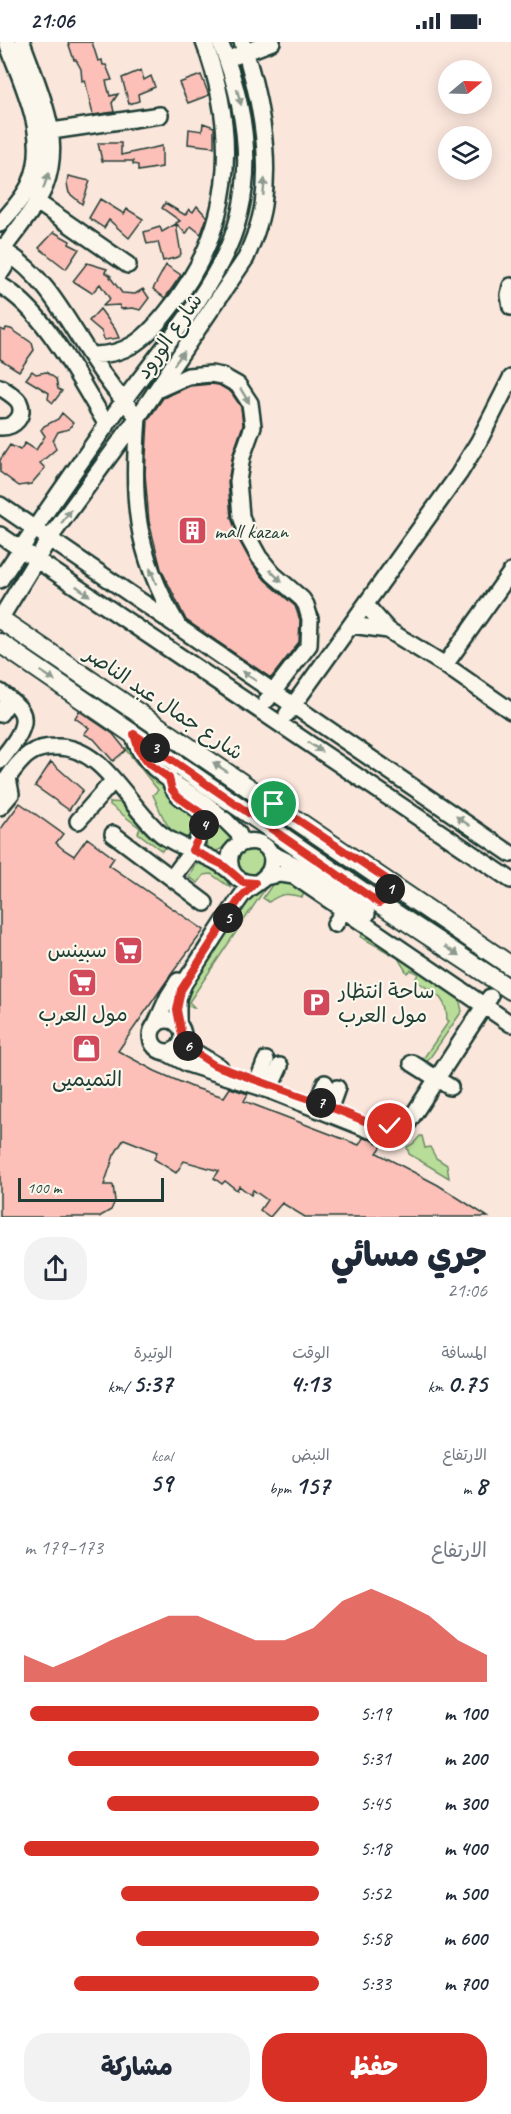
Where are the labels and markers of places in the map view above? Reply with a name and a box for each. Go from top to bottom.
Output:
building icon: mall kazan [177,515,209,547]
place label: mall kazan [214,518,289,544]
pin: 3 [140,733,170,763]
pin [248,778,299,829]
pin: 4 [189,810,219,840]
pin: 1 [375,874,405,904]
pin: 5 [213,903,243,933]
supermarket icon: سبينس [112,934,144,966]
place label: سبينس [47,937,107,963]
supermarket icon: مول العرب [67,967,99,999]
place label: ساحة انتظار مول العرب [337,978,435,1028]
parking icon: ساحة انتظار مول العرب [301,987,333,1019]
place label: مول العرب [38,1001,128,1027]
pin: 6 [173,1031,203,1061]
shop icon: التميميى [71,1032,103,1064]
place label: التميميى [52,1066,122,1092]
pin: 7 [306,1088,336,1118]
pin [364,1100,415,1151]

